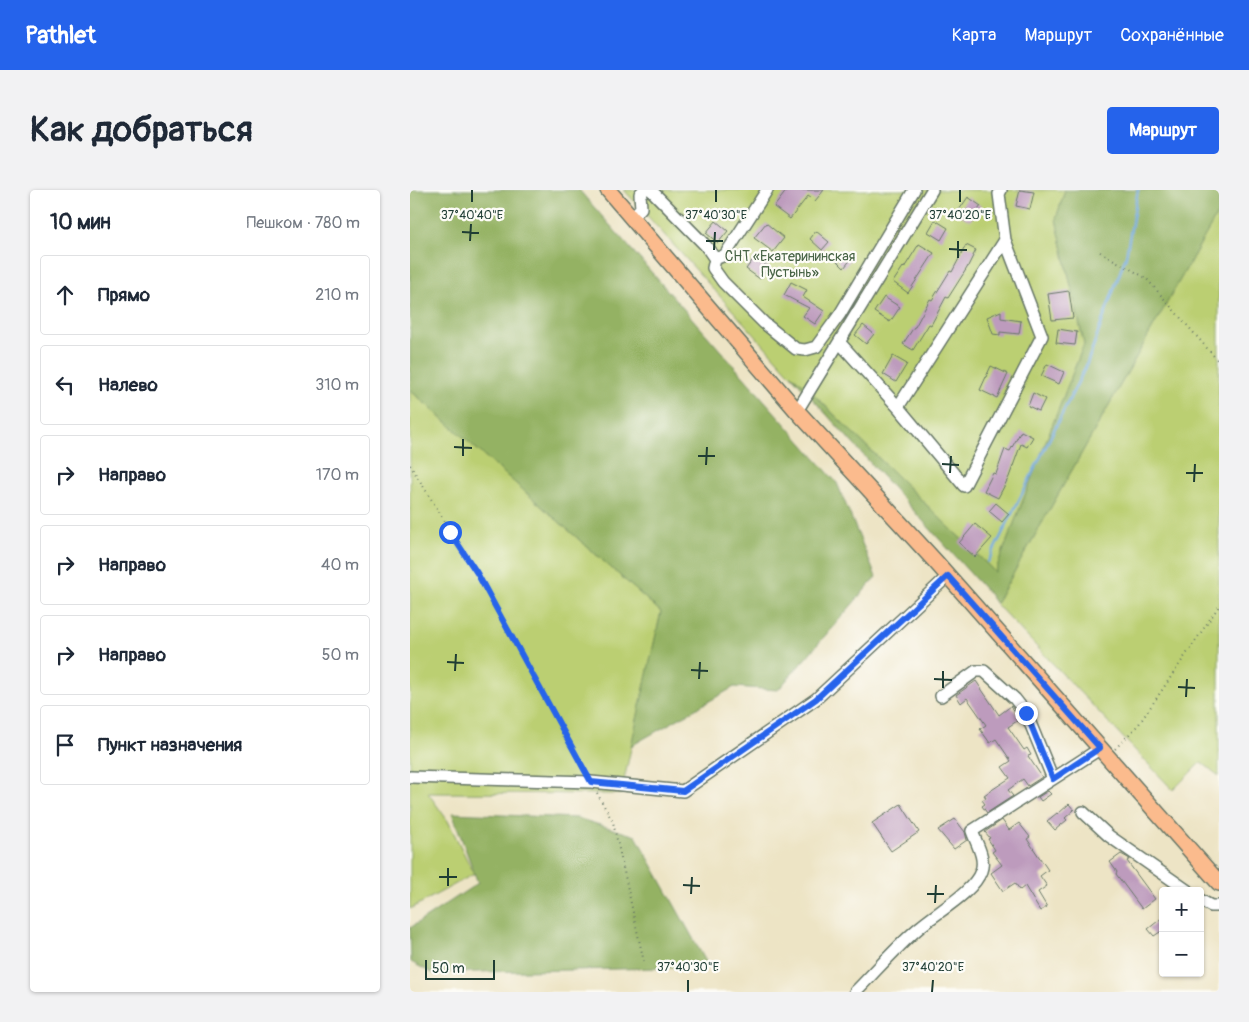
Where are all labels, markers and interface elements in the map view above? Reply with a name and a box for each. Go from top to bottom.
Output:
text: Pathlet [25,21,96,50]
text: Карта [952,24,996,47]
text: Маршрут [1024,24,1092,47]
text: Сохранённые [1120,24,1224,47]
button: Маршрут [1107,107,1219,154]
text: Как добраться [30,108,253,152]
text: 37°40'40"E [441,208,503,223]
text: 37°40'30"E [685,208,747,223]
text: 37°40'20"E [929,208,991,223]
text: 10 мин [50,209,111,236]
text: Пешком · 780 m [247,213,360,233]
park label: СНТ «Екатерининская Пустынь» [725,248,855,281]
icon: ahead [51,281,79,309]
text: Прямо [98,283,150,307]
text: 210 m [315,285,359,305]
icon: left [51,371,79,399]
text: Налево [98,373,158,397]
text: 310 m [315,375,359,395]
icon: right [51,461,79,489]
text: Направо [98,463,166,487]
text: 170 m [316,465,359,485]
route start [439,521,462,544]
icon: right [51,551,79,579]
text: Направо [98,553,166,577]
text: 40 m [321,555,359,575]
icon: right [51,641,79,669]
text: Направо [98,643,166,667]
text: 50 m [322,645,359,665]
route end [1015,702,1038,725]
icon: arrive [51,731,79,759]
text: Пункт назначения [98,733,242,757]
map controls [1159,887,1204,977]
button: + [1159,887,1204,932]
button: − [1159,932,1204,977]
scale bar [425,957,495,980]
text: 50 m [432,960,465,977]
text: 37°40'30"E [657,960,719,975]
text: 37°40'20"E [902,960,964,975]

